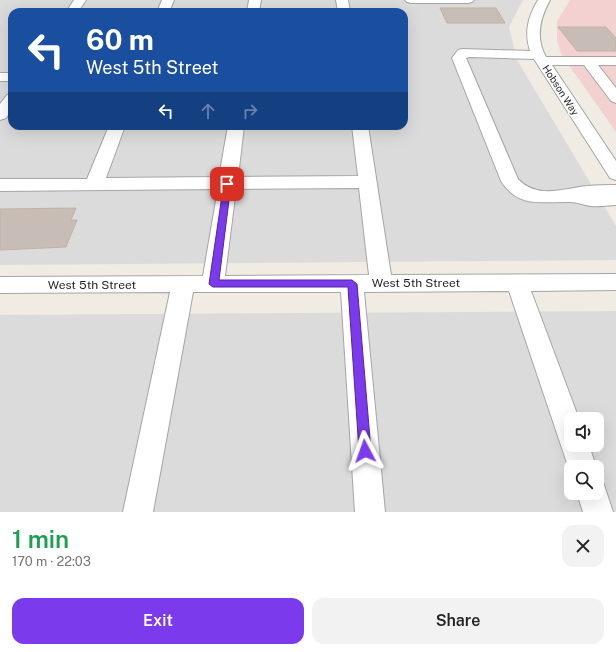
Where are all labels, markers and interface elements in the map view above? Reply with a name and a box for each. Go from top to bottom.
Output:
text: 60 m [86,23,154,56]
icon: left [20,24,72,76]
text: West 5th Street [86,57,219,78]
street label: Hobson Way [540,63,582,118]
icon: left [155,100,177,122]
icon: ahead [197,100,219,122]
icon: right [239,100,261,122]
pin [210,167,244,201]
icon: arrive [216,173,238,195]
street label: West 5th Street [372,276,461,290]
street label: West 5th Street [48,278,137,292]
map controls [564,412,604,500]
button: sound [564,412,604,452]
position arrow [344,430,386,472]
button: search [564,460,604,500]
text: 1 min [12,525,69,553]
button: close [562,525,604,567]
text: 170 m · 22:03 [12,554,91,569]
button: Exit [12,598,304,644]
button: Share [312,598,604,644]

